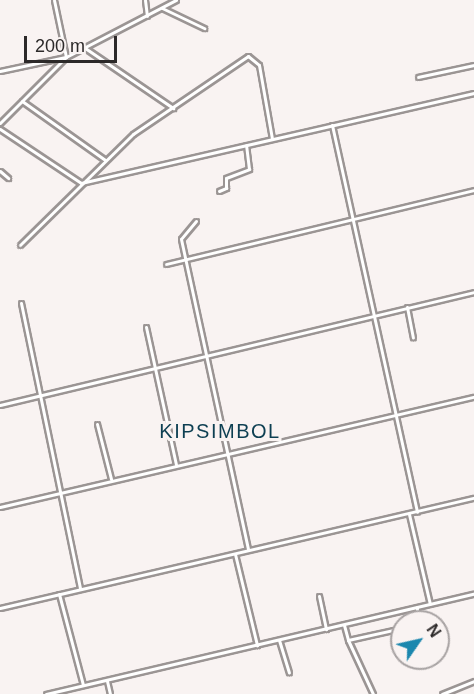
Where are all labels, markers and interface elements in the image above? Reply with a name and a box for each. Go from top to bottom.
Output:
scale bar [27,24,120,62]
text: 200 m [35,36,85,56]
district label: KIPSIMBOL [159,419,281,443]
north arrow [390,610,450,670]
text: N [423,621,444,640]

